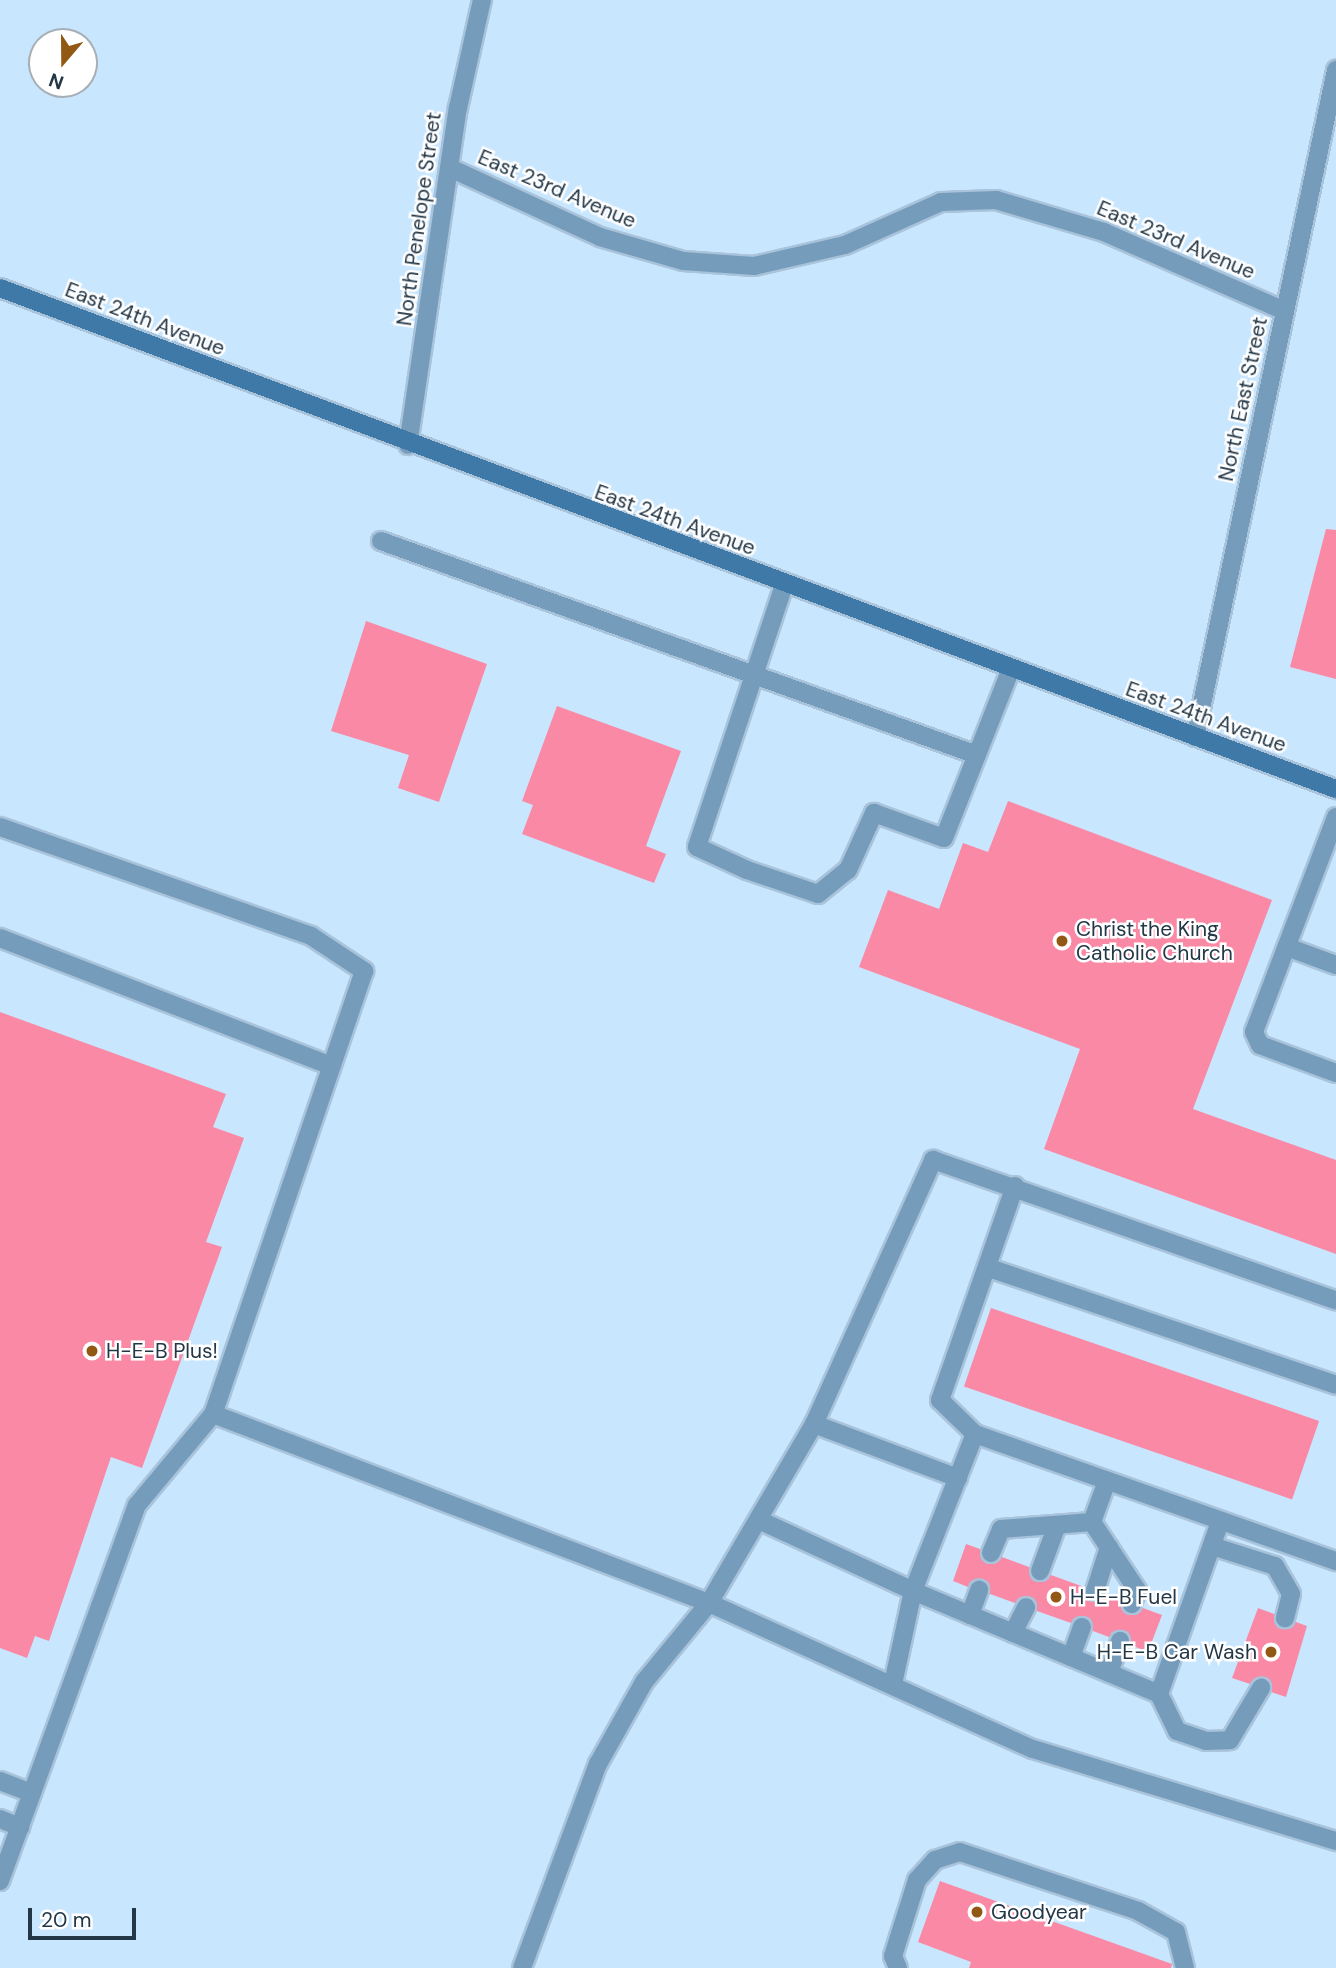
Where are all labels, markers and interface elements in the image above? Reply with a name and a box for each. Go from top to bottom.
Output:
north arrow [28,28,98,98]
text: N [46,67,67,95]
street label: North Penelope Street [392,111,446,327]
street label: East 23rd Avenue [474,144,640,234]
street label: East 23rd Avenue [1093,195,1259,285]
street label: East 24th Avenue [62,277,228,361]
street label: North East Street [1213,315,1273,483]
street label: East 24th Avenue [591,479,759,561]
street label: East 24th Avenue [1122,676,1290,758]
place label: Christ the King Catholic Church [1076,916,1233,966]
marker: Christ the King Catholic Church [1054,933,1070,949]
place label: H-E-B Plus! [106,1338,218,1364]
marker: H-E-B Plus! [84,1343,100,1359]
place label: H-E-B Fuel [1070,1584,1177,1610]
marker: H-E-B Fuel [1048,1589,1064,1605]
place label: H-E-B Car Wash [1097,1639,1257,1665]
marker: H-E-B Car Wash [1263,1644,1279,1660]
scale bar [32,1895,140,1939]
place label: Goodyear [991,1899,1087,1925]
marker: Goodyear [969,1904,985,1920]
text: 20 m [41,1906,92,1934]

